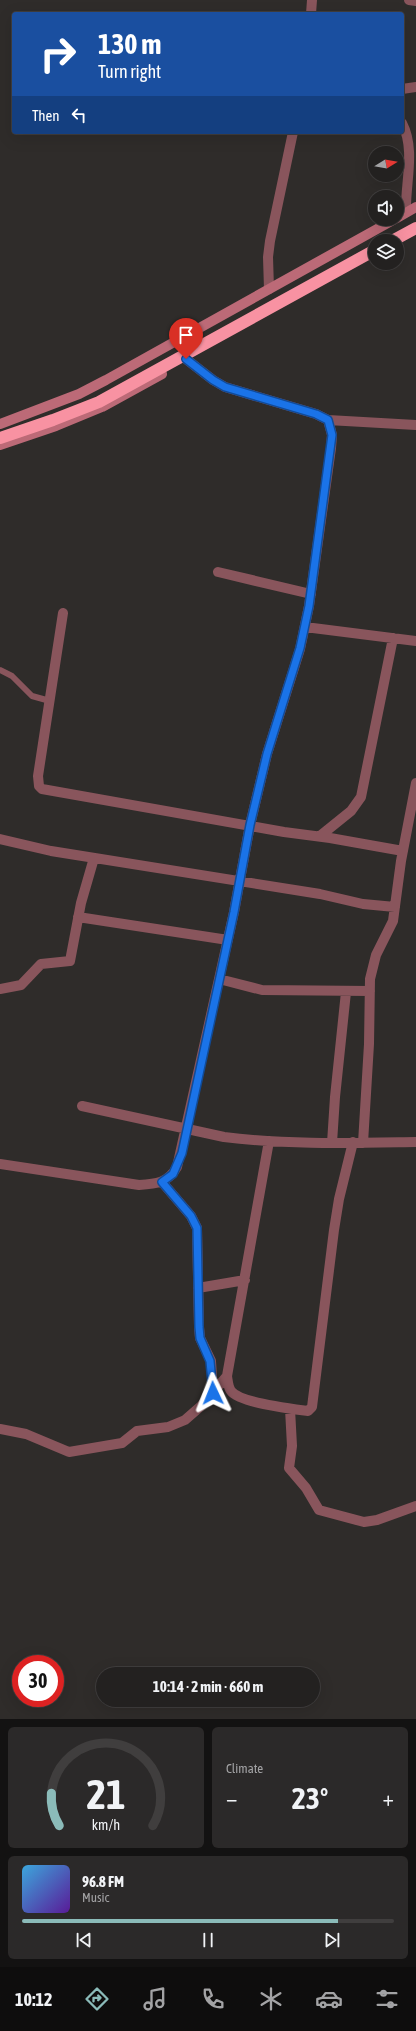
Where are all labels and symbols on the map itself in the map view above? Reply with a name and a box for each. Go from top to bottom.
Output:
north arrow [368,146,404,182]
pin [169,318,203,359]
position arrow [192,1372,234,1414]
speed limit sign: 30 [12,1655,64,1707]

